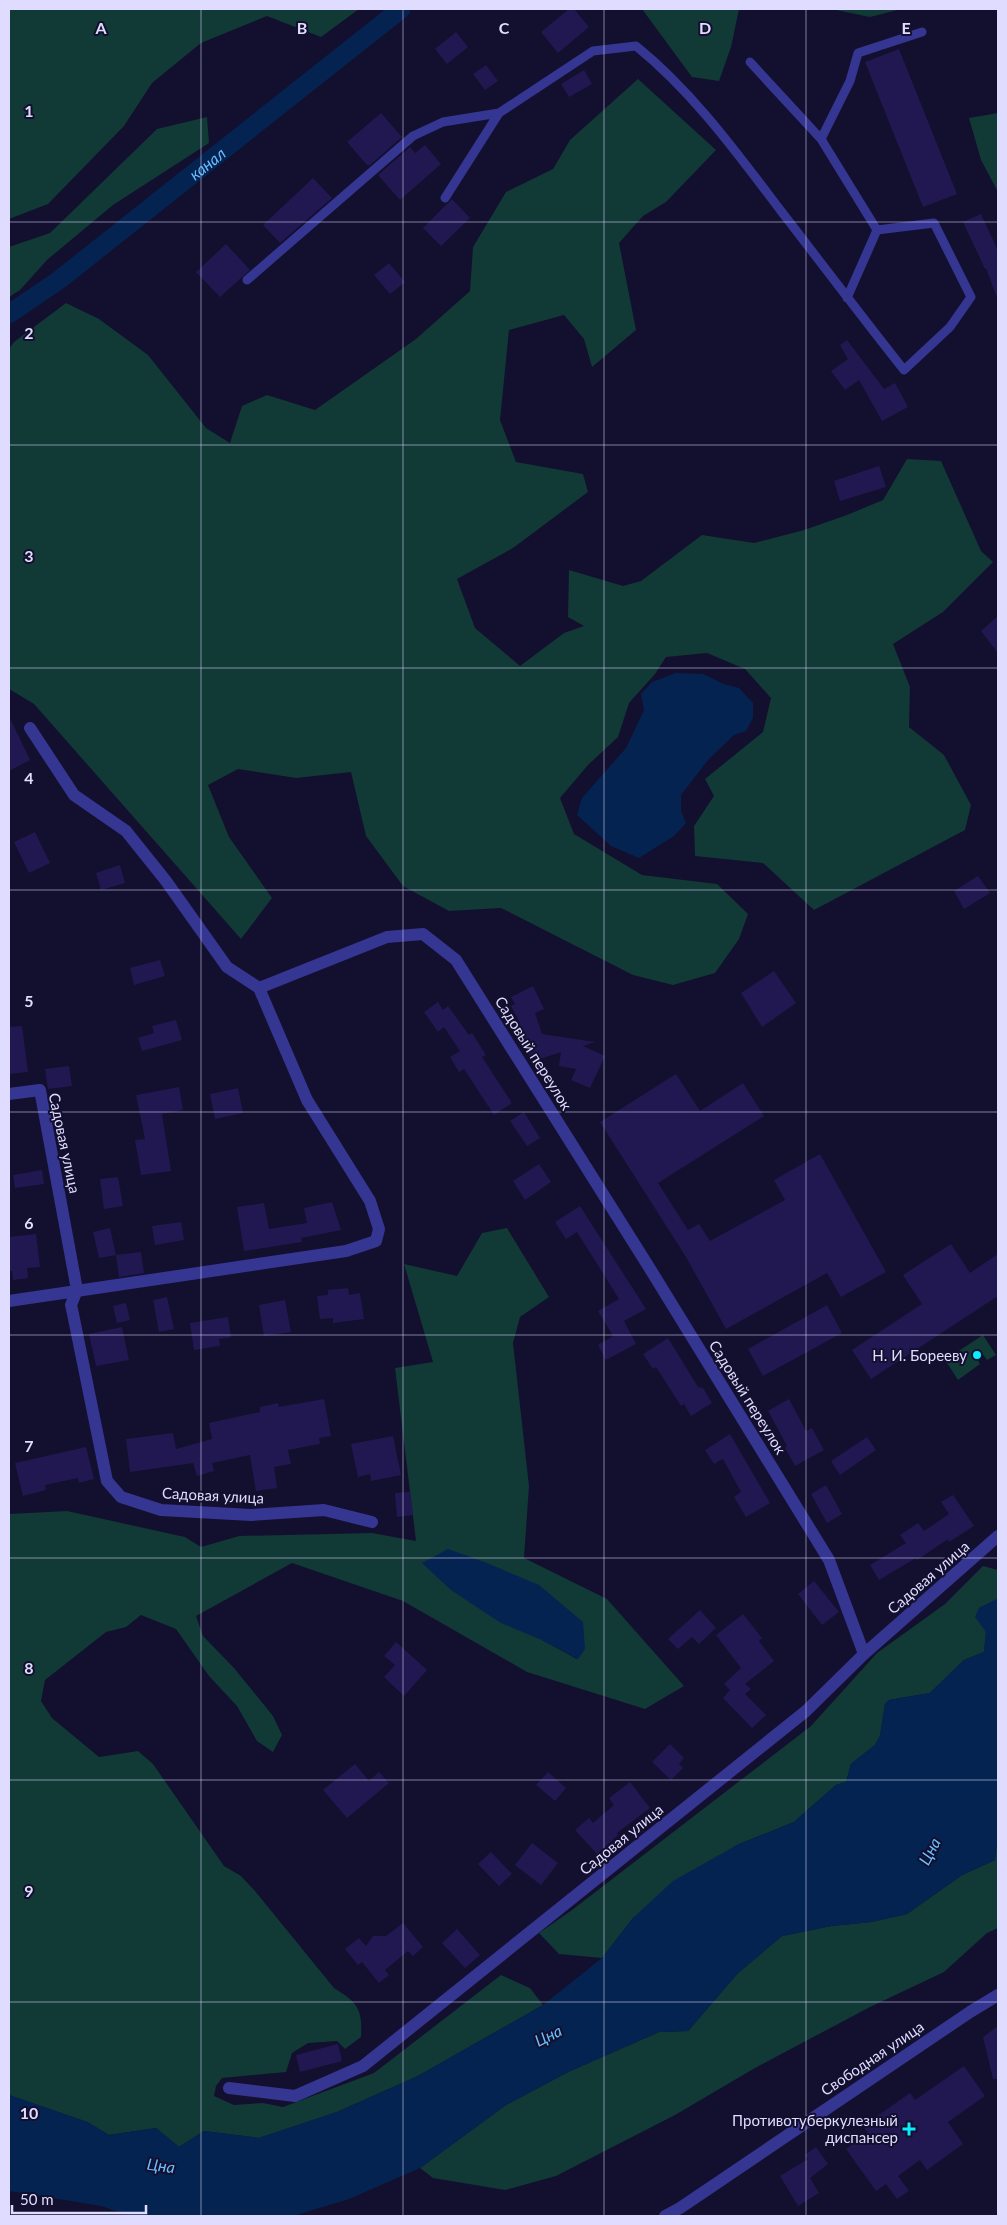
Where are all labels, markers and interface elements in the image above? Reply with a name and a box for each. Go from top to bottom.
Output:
text: A [94,18,107,37]
text: B [297,18,307,37]
text: C [499,18,510,37]
text: D [699,18,711,37]
text: E [901,18,911,37]
text: 1 [24,101,34,120]
water label: канал [185,143,229,183]
text: 2 [24,323,34,342]
text: 3 [24,546,34,565]
text: 4 [24,768,34,787]
text: 5 [24,991,34,1010]
street label: Садовый переулок [492,993,576,1113]
street label: Садовая улица [46,1091,84,1195]
text: 6 [24,1213,34,1232]
street label: Садовый переулок [706,1337,790,1457]
place label: Н. И. Борееву [872,1346,967,1364]
marker: Н. И. Борееву [971,1349,983,1361]
text: 7 [24,1436,34,1455]
street label: Садовая улица [161,1483,265,1507]
street label: Садовая улица [884,1537,972,1617]
text: 8 [24,1658,34,1677]
street label: Садовая улица [576,1800,666,1878]
water label: Цна [914,1834,944,1868]
text: 9 [24,1881,34,1900]
street label: Свободная улица [817,2017,927,2099]
water label: Цна [531,2020,565,2050]
text: 10 [20,2103,38,2122]
place label: Противотуберкулезный диспансер [732,2111,898,2146]
marker: Противотуберкулезный диспансер [902,2122,916,2136]
water label: Цна [146,2154,176,2176]
scale bar [12,2182,146,2214]
text: 50 m [20,2190,54,2208]

